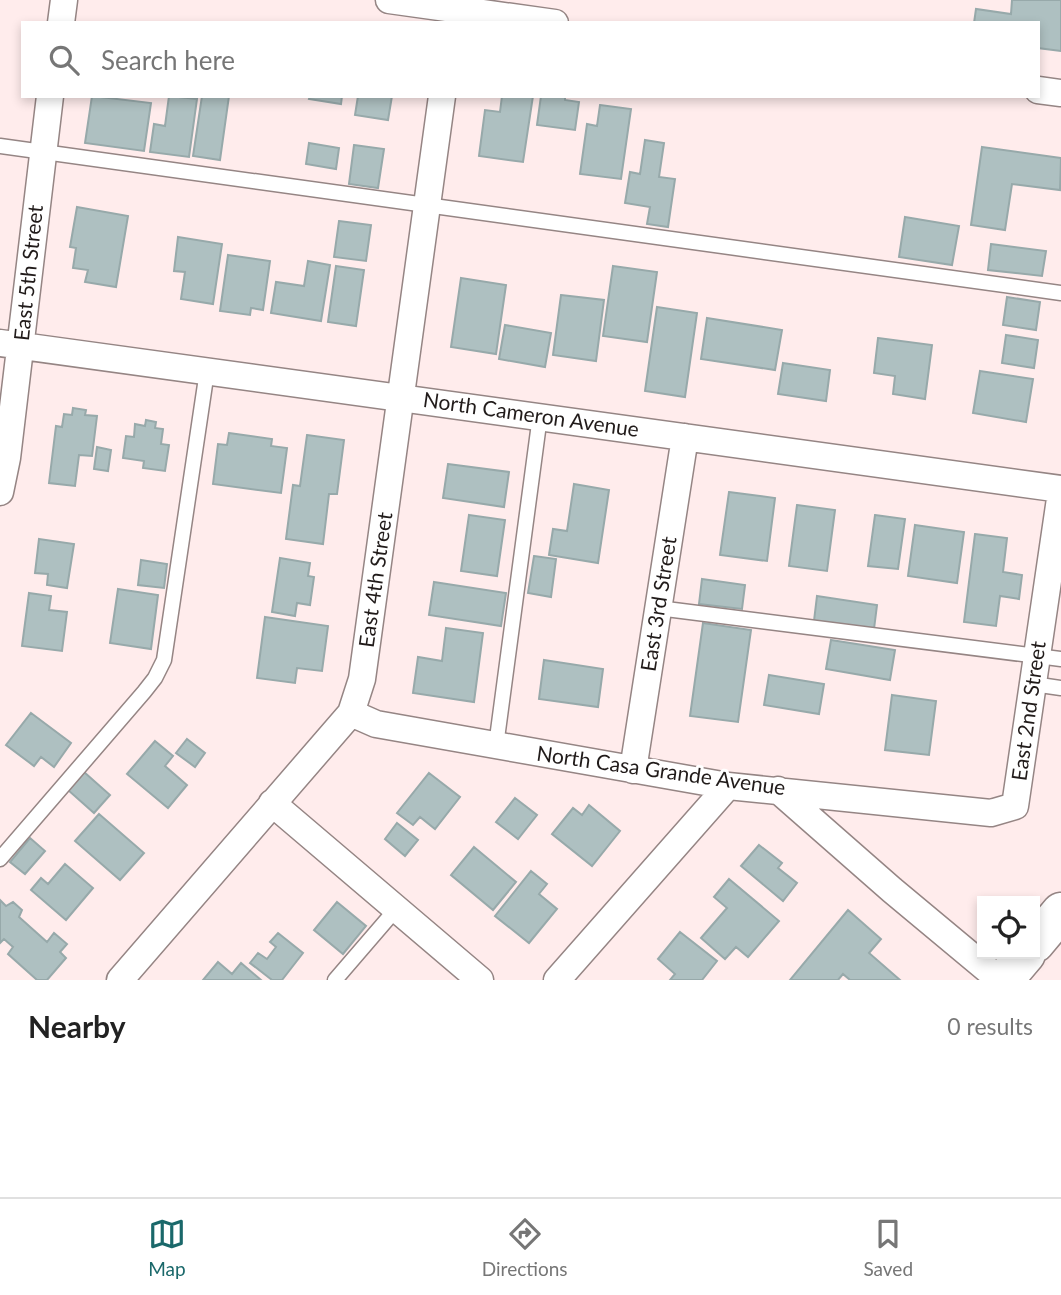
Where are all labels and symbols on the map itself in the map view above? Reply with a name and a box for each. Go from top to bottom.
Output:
street label: East 5th Street [8,203,47,342]
street label: North Cameron Avenue [422,386,641,441]
street label: East 4th Street [353,510,396,649]
street label: East 3rd Street [635,534,681,673]
street label: East 2nd Street [1005,639,1050,782]
street label: North Casa Grande Avenue [535,740,787,799]

